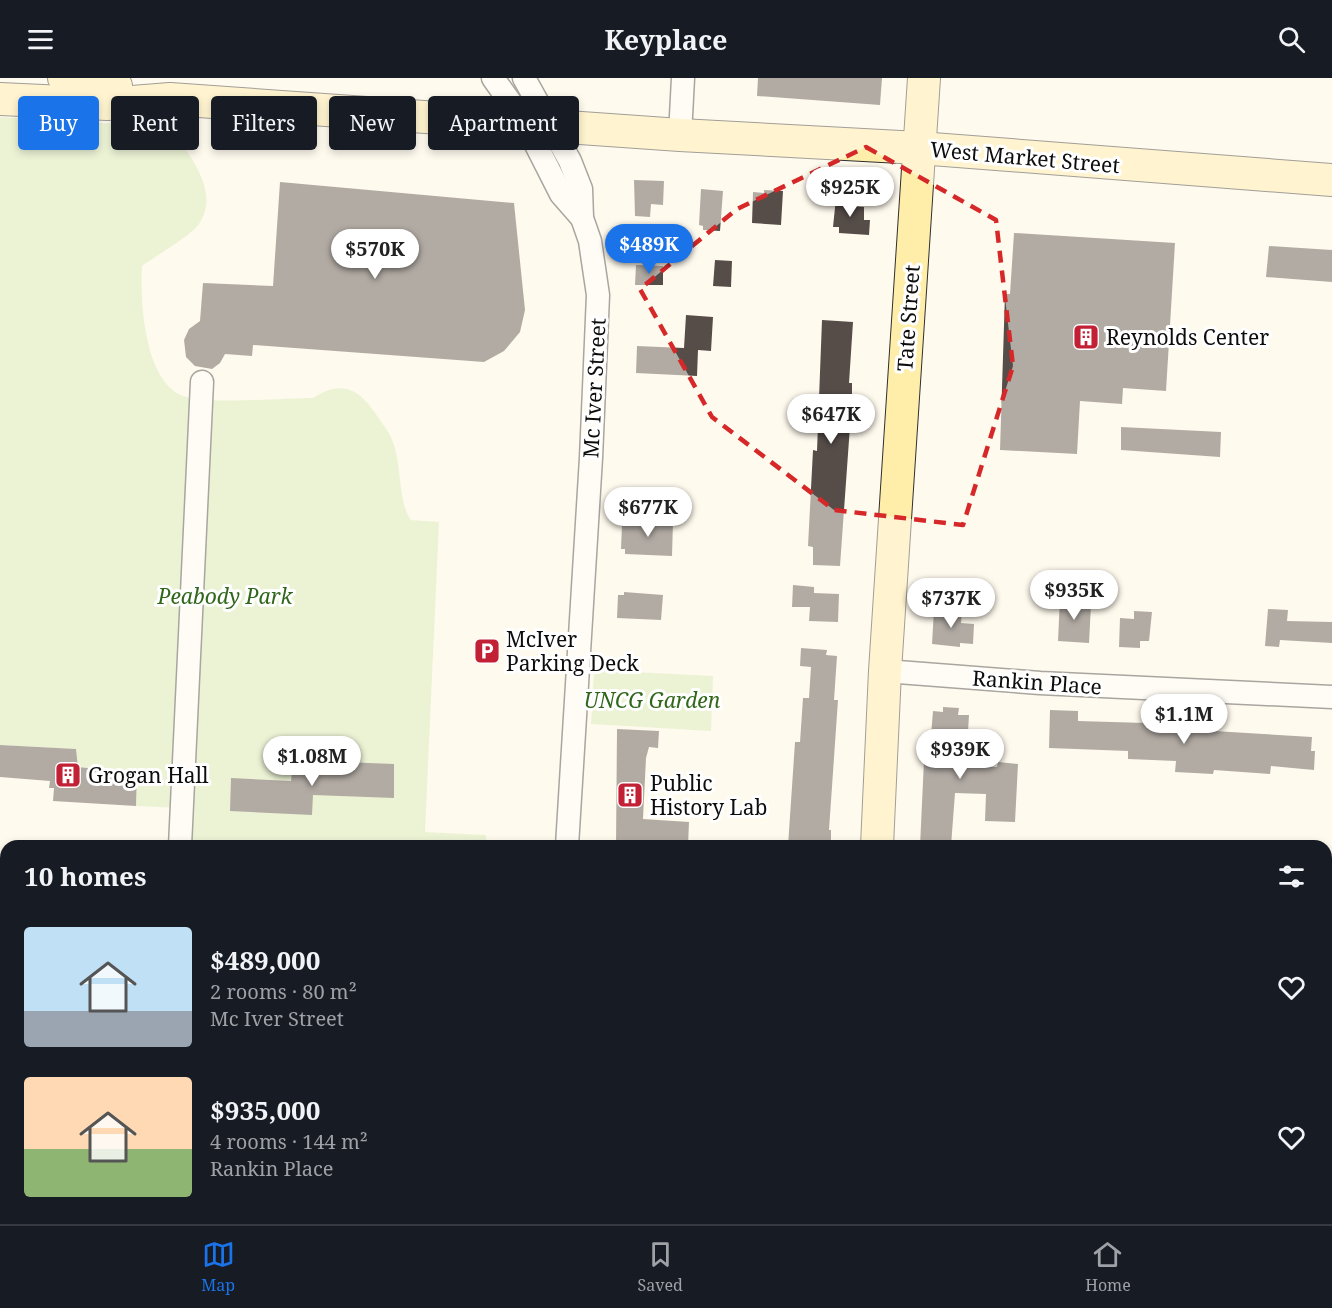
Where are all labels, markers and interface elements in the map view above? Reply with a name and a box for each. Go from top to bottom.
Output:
text: Keyplace [604,21,728,58]
icon: menu [24,23,57,56]
icon: search [1275,23,1308,56]
chip: Buy [18,96,99,150]
chip: Rent [111,96,199,150]
chip: Filters [211,96,317,150]
chip: New [329,96,416,150]
chip: Apartment [428,96,579,150]
street label: West Market Street [929,135,1121,179]
pin: $925K [808,167,892,218]
text: $925K [820,173,880,200]
pin: $489K [607,224,691,275]
pin: $570K [333,229,417,280]
text: $489K [619,230,679,257]
text: $570K [345,235,405,262]
street label: Tate Street [890,264,926,372]
street label: Mc Iver Street [576,317,612,459]
building icon: Reynolds Center [1071,322,1101,352]
place label: Reynolds Center [1106,323,1269,351]
pin: $647K [789,394,873,445]
text: $647K [801,400,861,427]
pin: $677K [606,487,690,538]
text: $677K [618,493,678,520]
pin: $935K [1032,570,1116,621]
text: $935K [1044,576,1104,603]
pin: $737K [909,578,993,629]
park label: Peabody Park [156,582,294,610]
text: $737K [921,584,981,611]
place label: McIver Parking Deck [506,625,640,677]
parking icon: McIver Parking Deck [472,636,502,666]
street label: Rankin Place [971,664,1103,700]
park label: UNCG Garden [584,686,721,714]
pin: $1.1M [1142,694,1226,745]
text: $1.1M [1155,700,1213,727]
pin: $939K [918,729,1002,780]
text: $939K [930,735,990,762]
pin: $1.08M [263,736,361,787]
text: $1.08M [277,742,347,769]
building icon: Grogan Hall [53,760,83,790]
place label: Grogan Hall [88,761,209,789]
place label: Public History Lab [650,769,767,821]
building icon: Public History Lab [615,780,645,810]
text: 10 homes [24,858,146,894]
icon: filters [1275,860,1308,893]
text: $489,000 [210,942,320,978]
icon: home [72,951,144,1023]
icon: heart [1275,971,1308,1004]
text: 2 rooms · 80 m² [210,978,357,1005]
text: Mc Iver Street [210,1005,344,1032]
text: $935,000 [210,1092,320,1128]
icon: home [72,1101,144,1173]
icon: heart [1275,1121,1308,1154]
text: 4 rooms · 144 m² [210,1128,368,1155]
text: Rankin Place [210,1155,334,1182]
tab: Map [201,1238,235,1296]
tab: Saved [637,1238,683,1296]
tab: Home [1085,1238,1131,1296]

